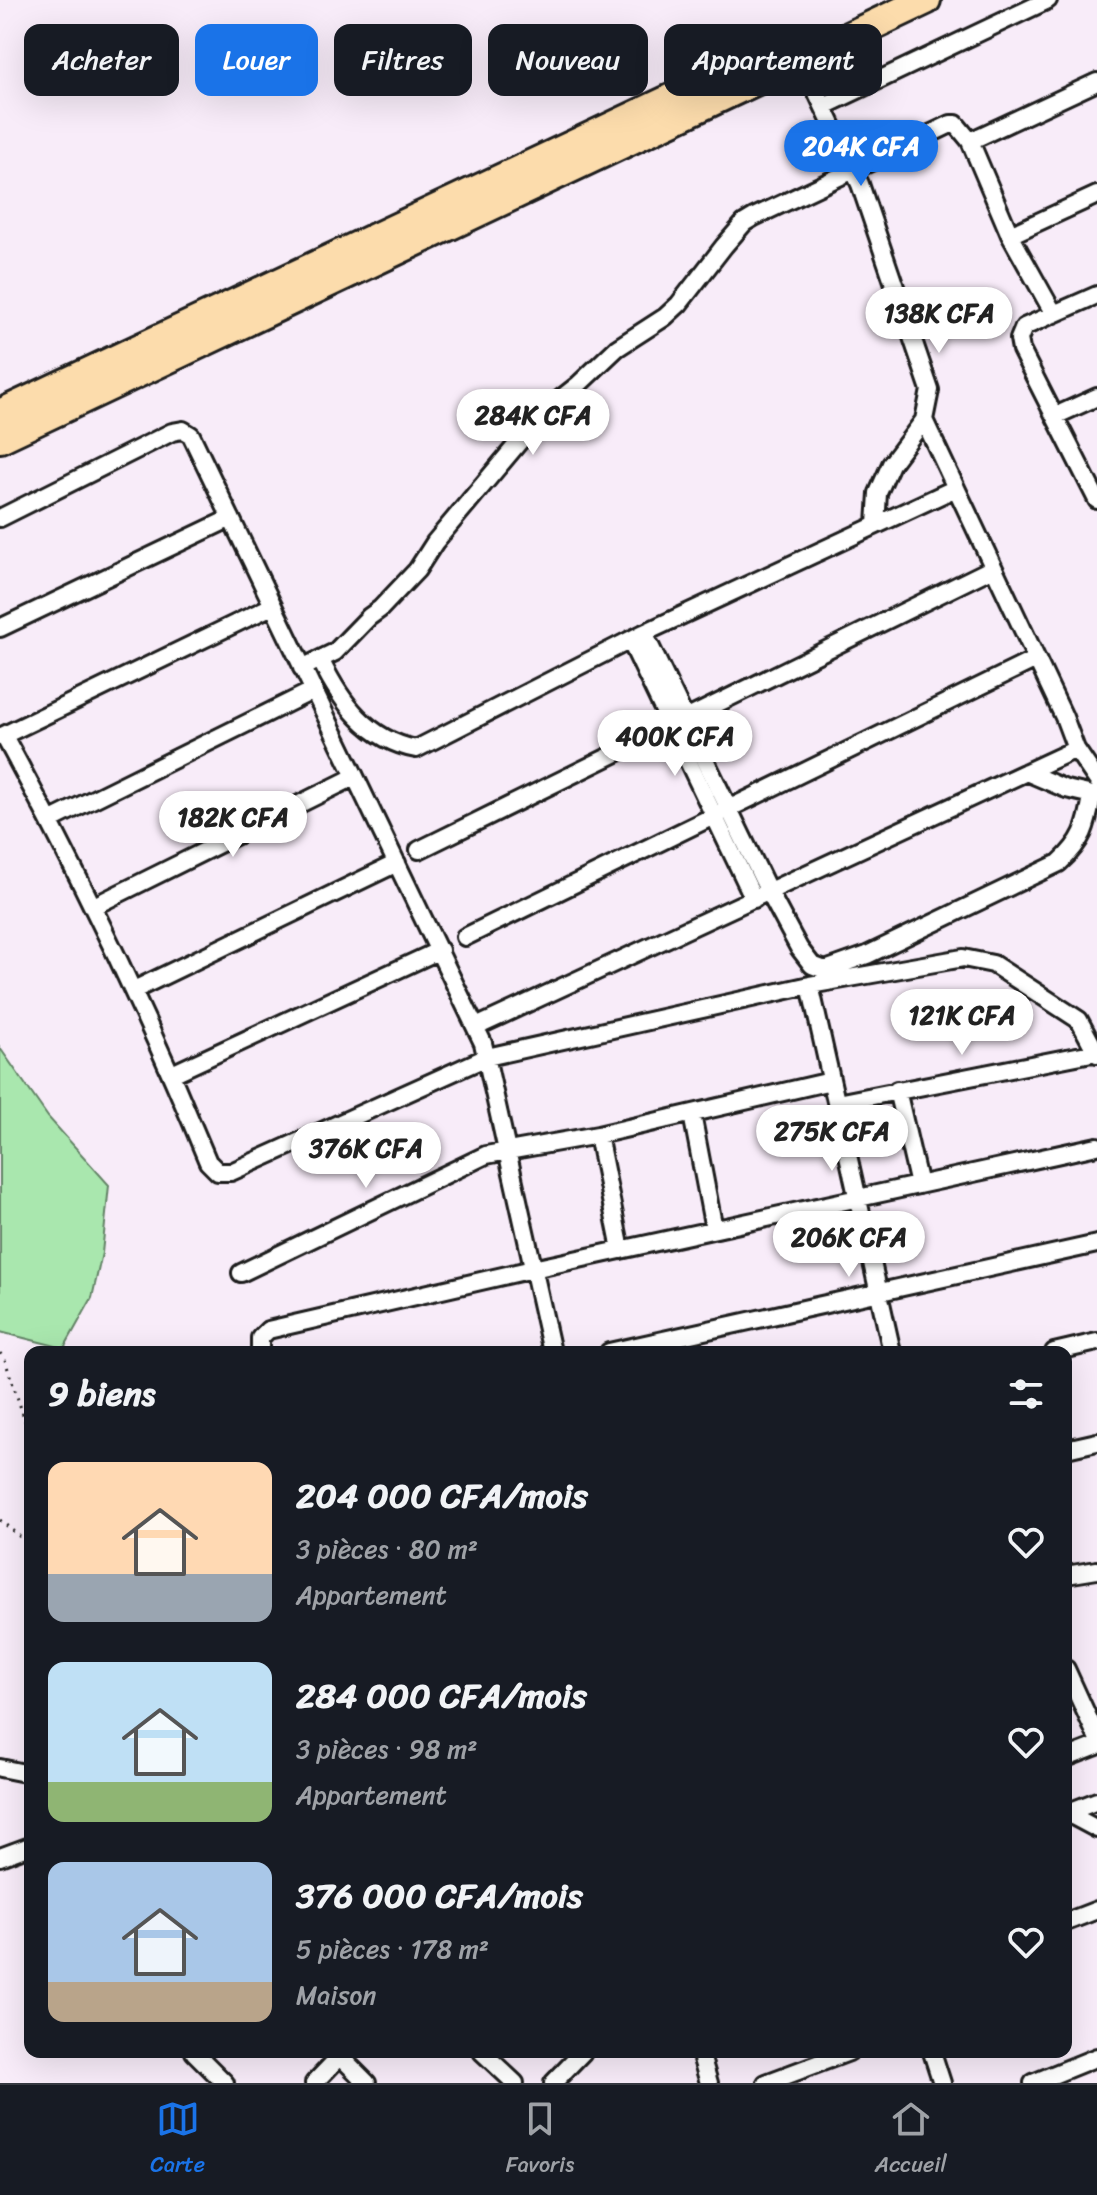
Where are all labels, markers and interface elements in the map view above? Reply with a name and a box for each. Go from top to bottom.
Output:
chip: Acheter [24,24,179,96]
chip: Louer [195,24,318,96]
chip: Filtres [334,24,472,96]
chip: Nouveau [488,24,648,96]
chip: Appartement [664,24,882,96]
pin: 204K CFA [778,120,944,188]
text: 204K CFA [802,123,920,169]
pin: 138K CFA [856,287,1022,355]
text: 138K CFA [883,290,995,336]
pin: 284K CFA [450,389,616,457]
text: 284K CFA [475,392,591,438]
pin: 400K CFA [592,710,758,778]
text: 400K CFA [615,713,735,759]
pin: 182K CFA [150,791,316,859]
text: 182K CFA [177,794,289,840]
pin: 121K CFA [879,989,1045,1057]
text: 121K CFA [908,992,1016,1038]
pin: 275K CFA [749,1105,915,1173]
text: 275K CFA [774,1108,890,1154]
pin: 376K CFA [283,1122,449,1190]
text: 376K CFA [309,1125,423,1171]
pin: 206K CFA [766,1211,932,1279]
text: 206K CFA [791,1214,907,1260]
text: 9 biens [48,1364,156,1424]
icon: filters [1004,1372,1048,1416]
text: 204 000 CFA/mois [296,1466,588,1526]
icon: home [112,1494,208,1590]
icon: heart [1004,1520,1048,1564]
text: 3 pièces · 80 m² [296,1526,478,1572]
text: Appartement [296,1572,447,1618]
text: 284 000 CFA/mois [296,1666,587,1726]
icon: home [112,1694,208,1790]
icon: heart [1004,1720,1048,1764]
text: 3 pièces · 98 m² [296,1726,477,1772]
text: Appartement [296,1772,447,1818]
text: 376 000 CFA/mois [296,1866,583,1926]
icon: home [112,1894,208,1990]
icon: heart [1004,1920,1048,1964]
text: 5 pièces · 178 m² [296,1926,489,1972]
text: Maison [296,1972,376,2018]
tab: Carte [150,2097,205,2184]
tab: Favoris [506,2097,574,2184]
tab: Accueil [875,2097,947,2184]

